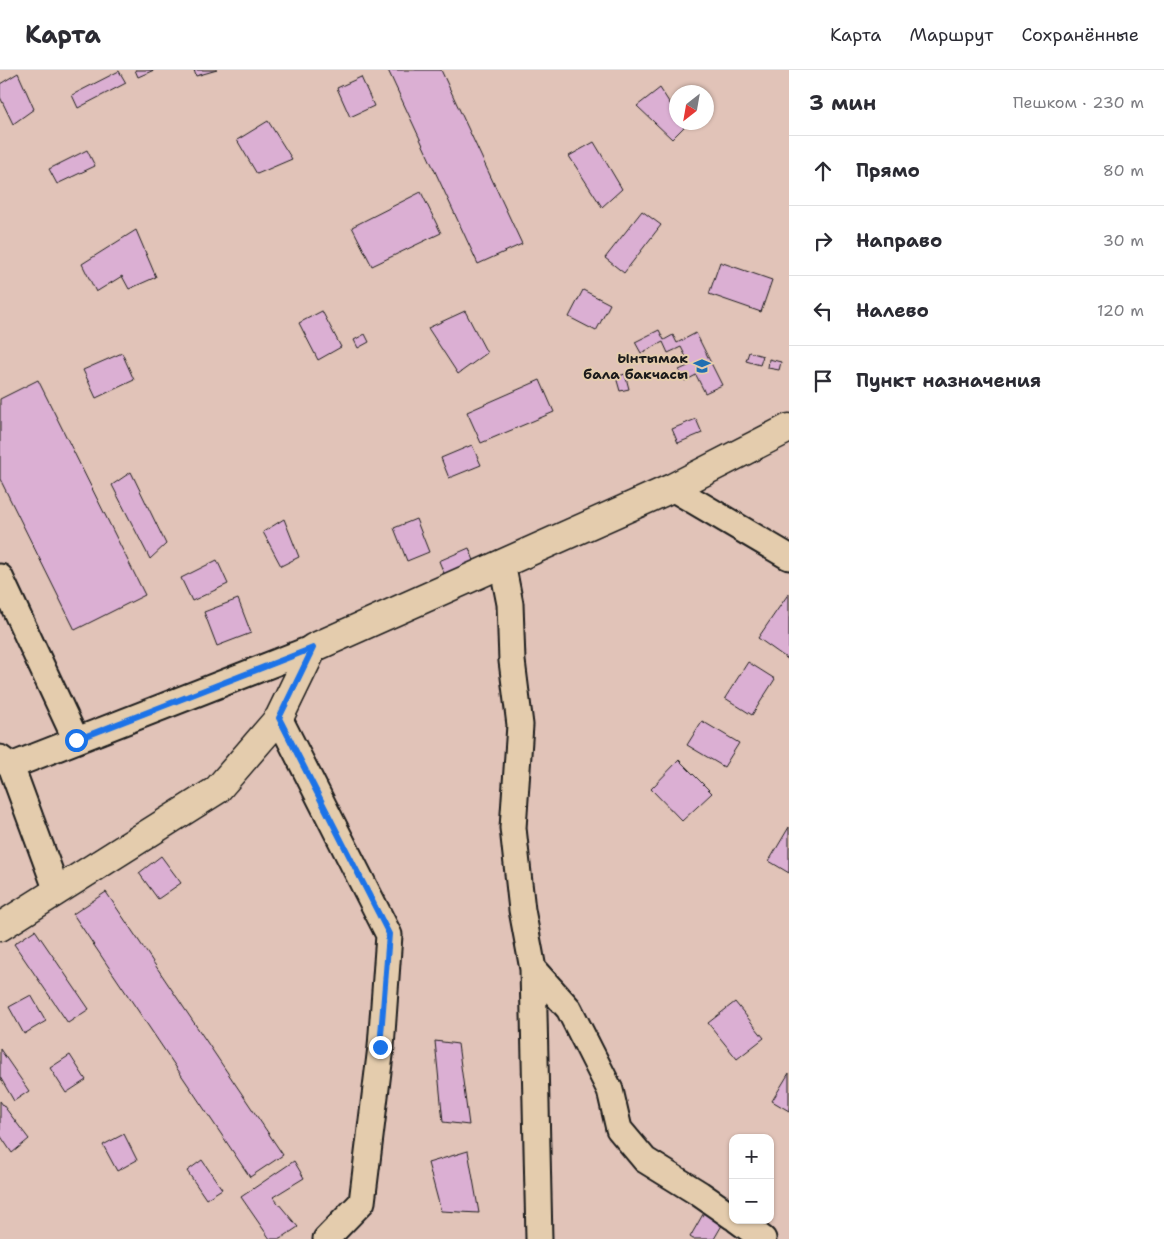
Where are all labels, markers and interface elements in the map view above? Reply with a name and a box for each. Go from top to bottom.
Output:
text: Карта [25,19,101,51]
text: Карта [830,23,881,47]
text: Маршрут [909,23,993,47]
text: Сохранённые [1021,23,1139,47]
north arrow [669,85,714,130]
text: 3 мин [809,89,876,117]
text: Пешком · 230 m [1013,92,1144,113]
icon: ahead [809,157,837,185]
text: Прямо [856,158,920,183]
text: 80 m [1103,160,1144,181]
icon: right [809,227,837,255]
text: Направо [856,228,942,253]
text: 30 m [1103,230,1144,251]
icon: left [809,297,837,325]
text: Налево [856,298,929,323]
text: 120 m [1097,300,1144,321]
place label: Ынтымак бала бакчасы [583,349,688,383]
school or university icon: Ынтымак бала бакчасы [692,356,712,376]
icon: arrive [809,367,837,395]
text: Пункт назначения [856,368,1041,393]
route start [65,729,88,752]
route end [369,1036,392,1059]
map controls [729,1134,774,1224]
button: + [729,1134,774,1179]
button: − [729,1179,774,1224]

